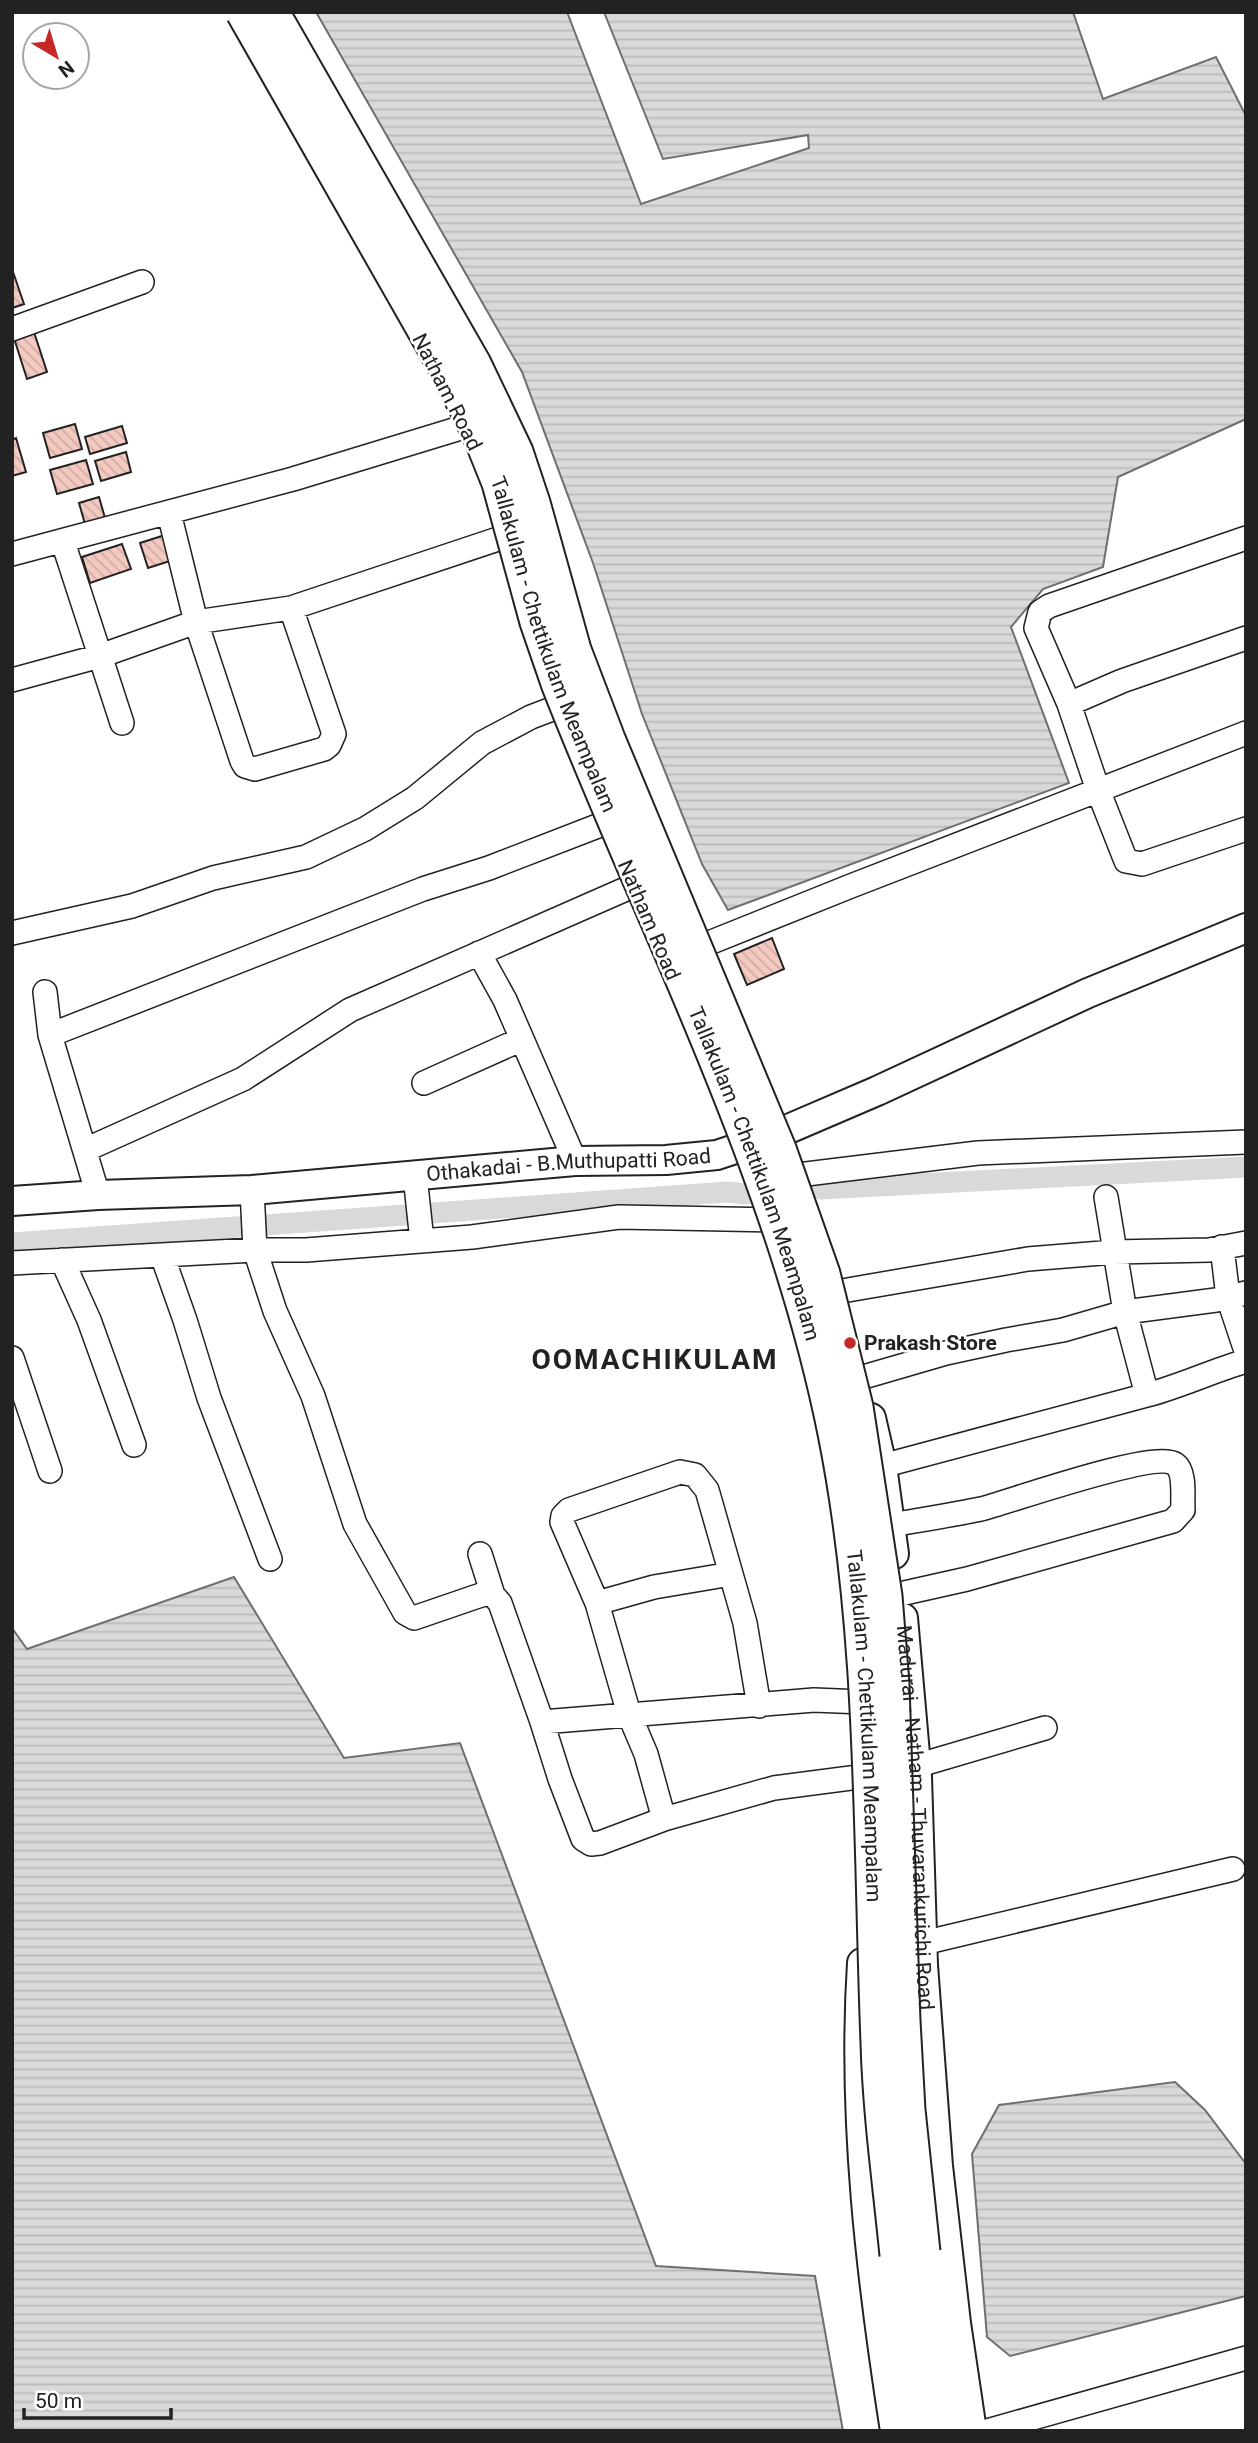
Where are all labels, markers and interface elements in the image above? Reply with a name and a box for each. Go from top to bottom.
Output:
north arrow [21,21,91,91]
text: N [54,56,79,82]
street label: Natham Road [407,329,487,455]
street label: Tallakulam - Chettikulam Meampalam [486,473,622,816]
street label: Natham Road [613,856,685,984]
street label: Tallakulam - Chettikulam Meampalam [683,1003,825,1343]
street label: Othakadai - B.Muthupatti Road [425,1144,712,1186]
place label: Prakash Store [864,1331,997,1355]
marker: Prakash Store [842,1335,858,1351]
district label: OOMACHIKULAM [531,1343,779,1376]
street label: Tallakulam - Chettikulam Meampalam [842,1548,886,1903]
street label: Madurai - Natham - Thuvarankurichi Road [892,1624,938,2011]
scale bar [24,2376,172,2420]
text: 50 m [35,2389,82,2413]

